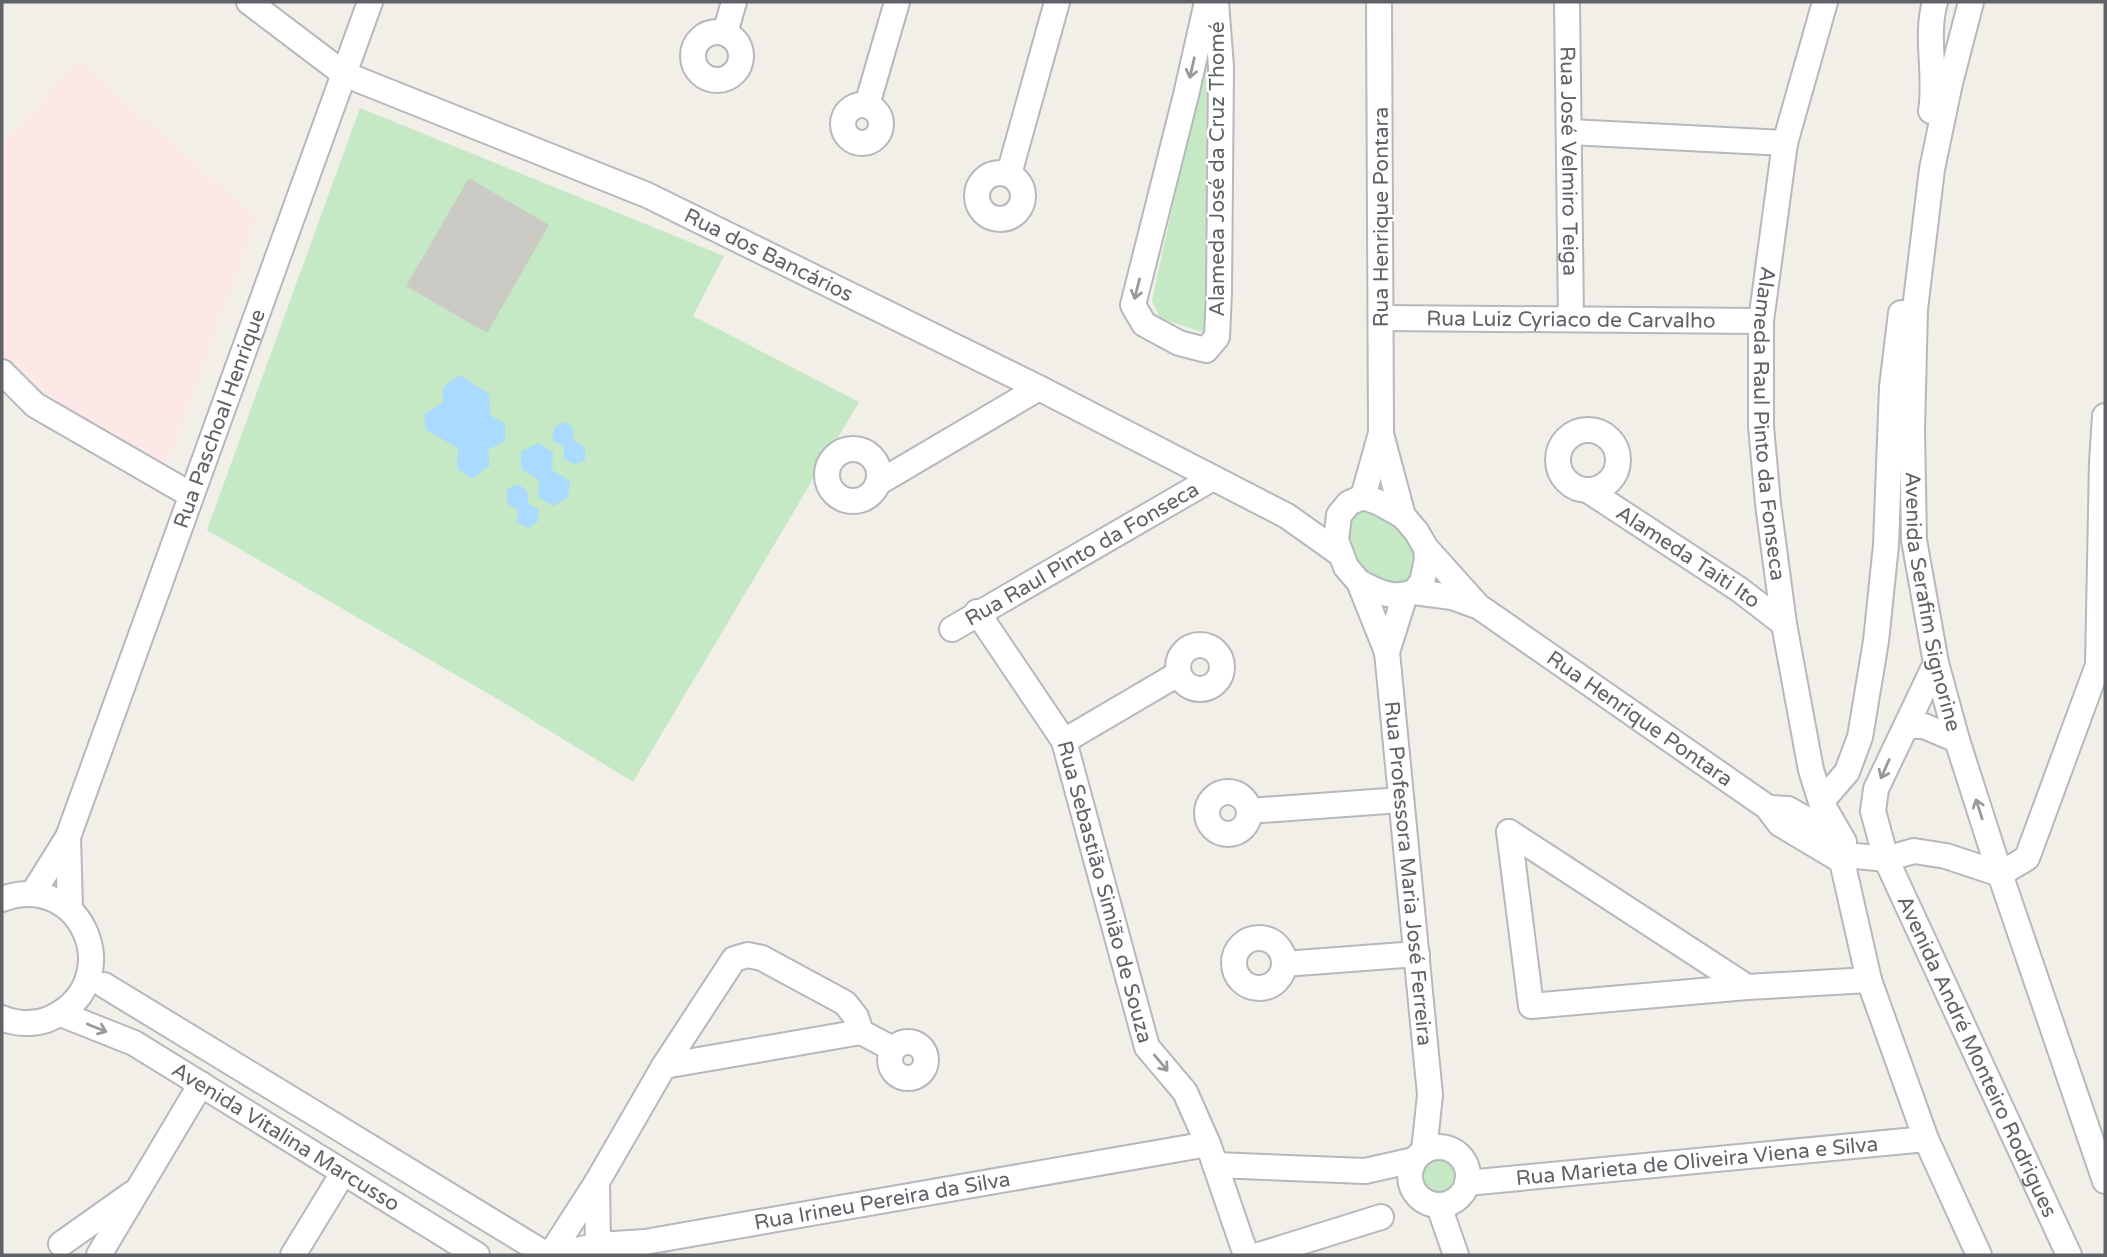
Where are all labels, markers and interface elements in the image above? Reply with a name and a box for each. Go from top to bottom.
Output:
street label: Alameda José da Cruz Thomé [1205,21,1230,317]
street label: Rua José Velmiro Teiga [1555,46,1582,276]
one-way arrow [1185,56,1198,79]
street label: Rua Henrique Pontara [1369,107,1394,327]
street label: Rua dos Bancários [680,203,857,307]
street label: Alameda Raul Pinto da Fonseca [1748,265,1790,582]
one-way arrow [1130,277,1143,300]
street label: Rua Paschoal Henrique [169,306,271,532]
street label: Rua Luiz Cyriaco de Carvalho [1426,306,1716,334]
street label: Avenida Serafim Signorine [1900,471,1966,734]
street label: Rua Raul Pinto da Fonseca [961,477,1204,632]
street label: Alameda Taiti Ito [1611,500,1765,614]
street label: Rua Henrique Pontara [1542,646,1737,792]
street label: Rua Professora Maria José Ferreira [1379,700,1437,1047]
street label: Rua Sebastião Simião de Souza [1052,738,1157,1046]
one-way arrow [1878,757,1891,779]
one-way arrow [1971,799,1984,821]
street label: Avenida André Monteiro Rodrigues [1892,892,2062,1222]
one-way arrow [86,1023,108,1036]
one-way arrow [1153,1054,1169,1072]
street label: Avenida Vitalina Marcusso [167,1057,404,1217]
street label: Rua Marieta de Oliveira Viena e Silva [1515,1132,1879,1191]
street label: Rua Irineu Pereira da Silva [752,1167,1012,1236]

